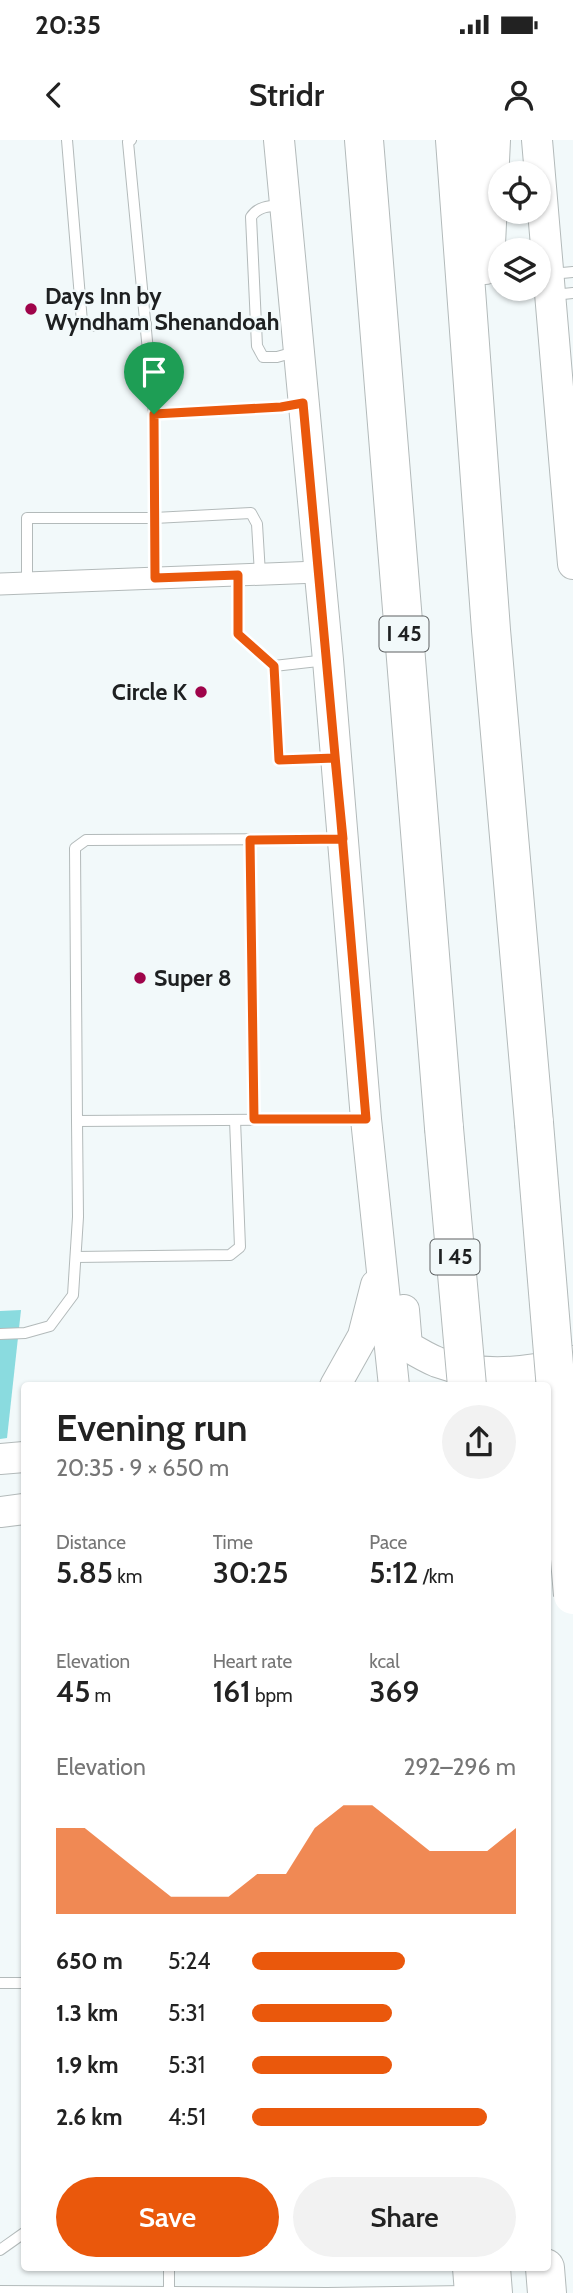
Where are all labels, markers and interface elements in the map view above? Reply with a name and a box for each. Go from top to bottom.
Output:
text: 20:35 [35,9,101,41]
text: Stridr [249,75,324,114]
icon: back [35,76,73,114]
icon: person [500,76,538,114]
map controls [488,161,551,301]
button: locate [488,161,551,224]
button: layers [488,238,551,301]
place label: Days Inn by Wyndham Shenandoah [45,282,279,336]
marker: Days Inn by Wyndham Shenandoah [23,301,39,317]
pin [124,342,184,414]
icon: arrive [135,353,173,391]
road number: I 45 [380,616,428,652]
place label: Circle K [112,678,188,706]
marker: Circle K [193,684,209,700]
place label: Super 8 [154,964,232,992]
marker: Super 8 [132,970,148,986]
road number: I 45 [430,1240,480,1274]
text: Evening run [56,1404,248,1451]
button: share [442,1405,516,1479]
text: 20:35 · 9 × 650 m [56,1454,229,1482]
text: Distance [56,1531,126,1554]
text: Time [213,1531,253,1554]
text: Pace [369,1531,407,1554]
text: 5.85 [56,1554,113,1591]
text: 30:25 [213,1554,288,1591]
text: 5:12 [369,1554,418,1591]
text: km [113,1565,142,1588]
text: /km [418,1565,454,1588]
text: Elevation [56,1650,130,1673]
text: Heart rate [213,1650,292,1673]
text: kcal [369,1650,400,1673]
text: 45 [56,1673,90,1710]
text: 161 [213,1673,251,1710]
text: 369 [369,1673,419,1710]
text: m [90,1684,111,1707]
text: bpm [251,1684,293,1707]
text: Elevation [56,1753,146,1781]
text: 292–296 m [404,1753,516,1781]
text: 650 m [56,1947,123,1975]
text: 5:24 [168,1947,211,1975]
text: 1.3 km [56,1999,118,2027]
text: 5:31 [168,1999,205,2027]
text: 1.9 km [56,2051,119,2079]
text: 5:31 [168,2051,205,2079]
text: 2.6 km [56,2103,123,2131]
text: 4:51 [168,2103,206,2131]
button: Save [56,2177,279,2257]
button: Share [293,2177,516,2257]

